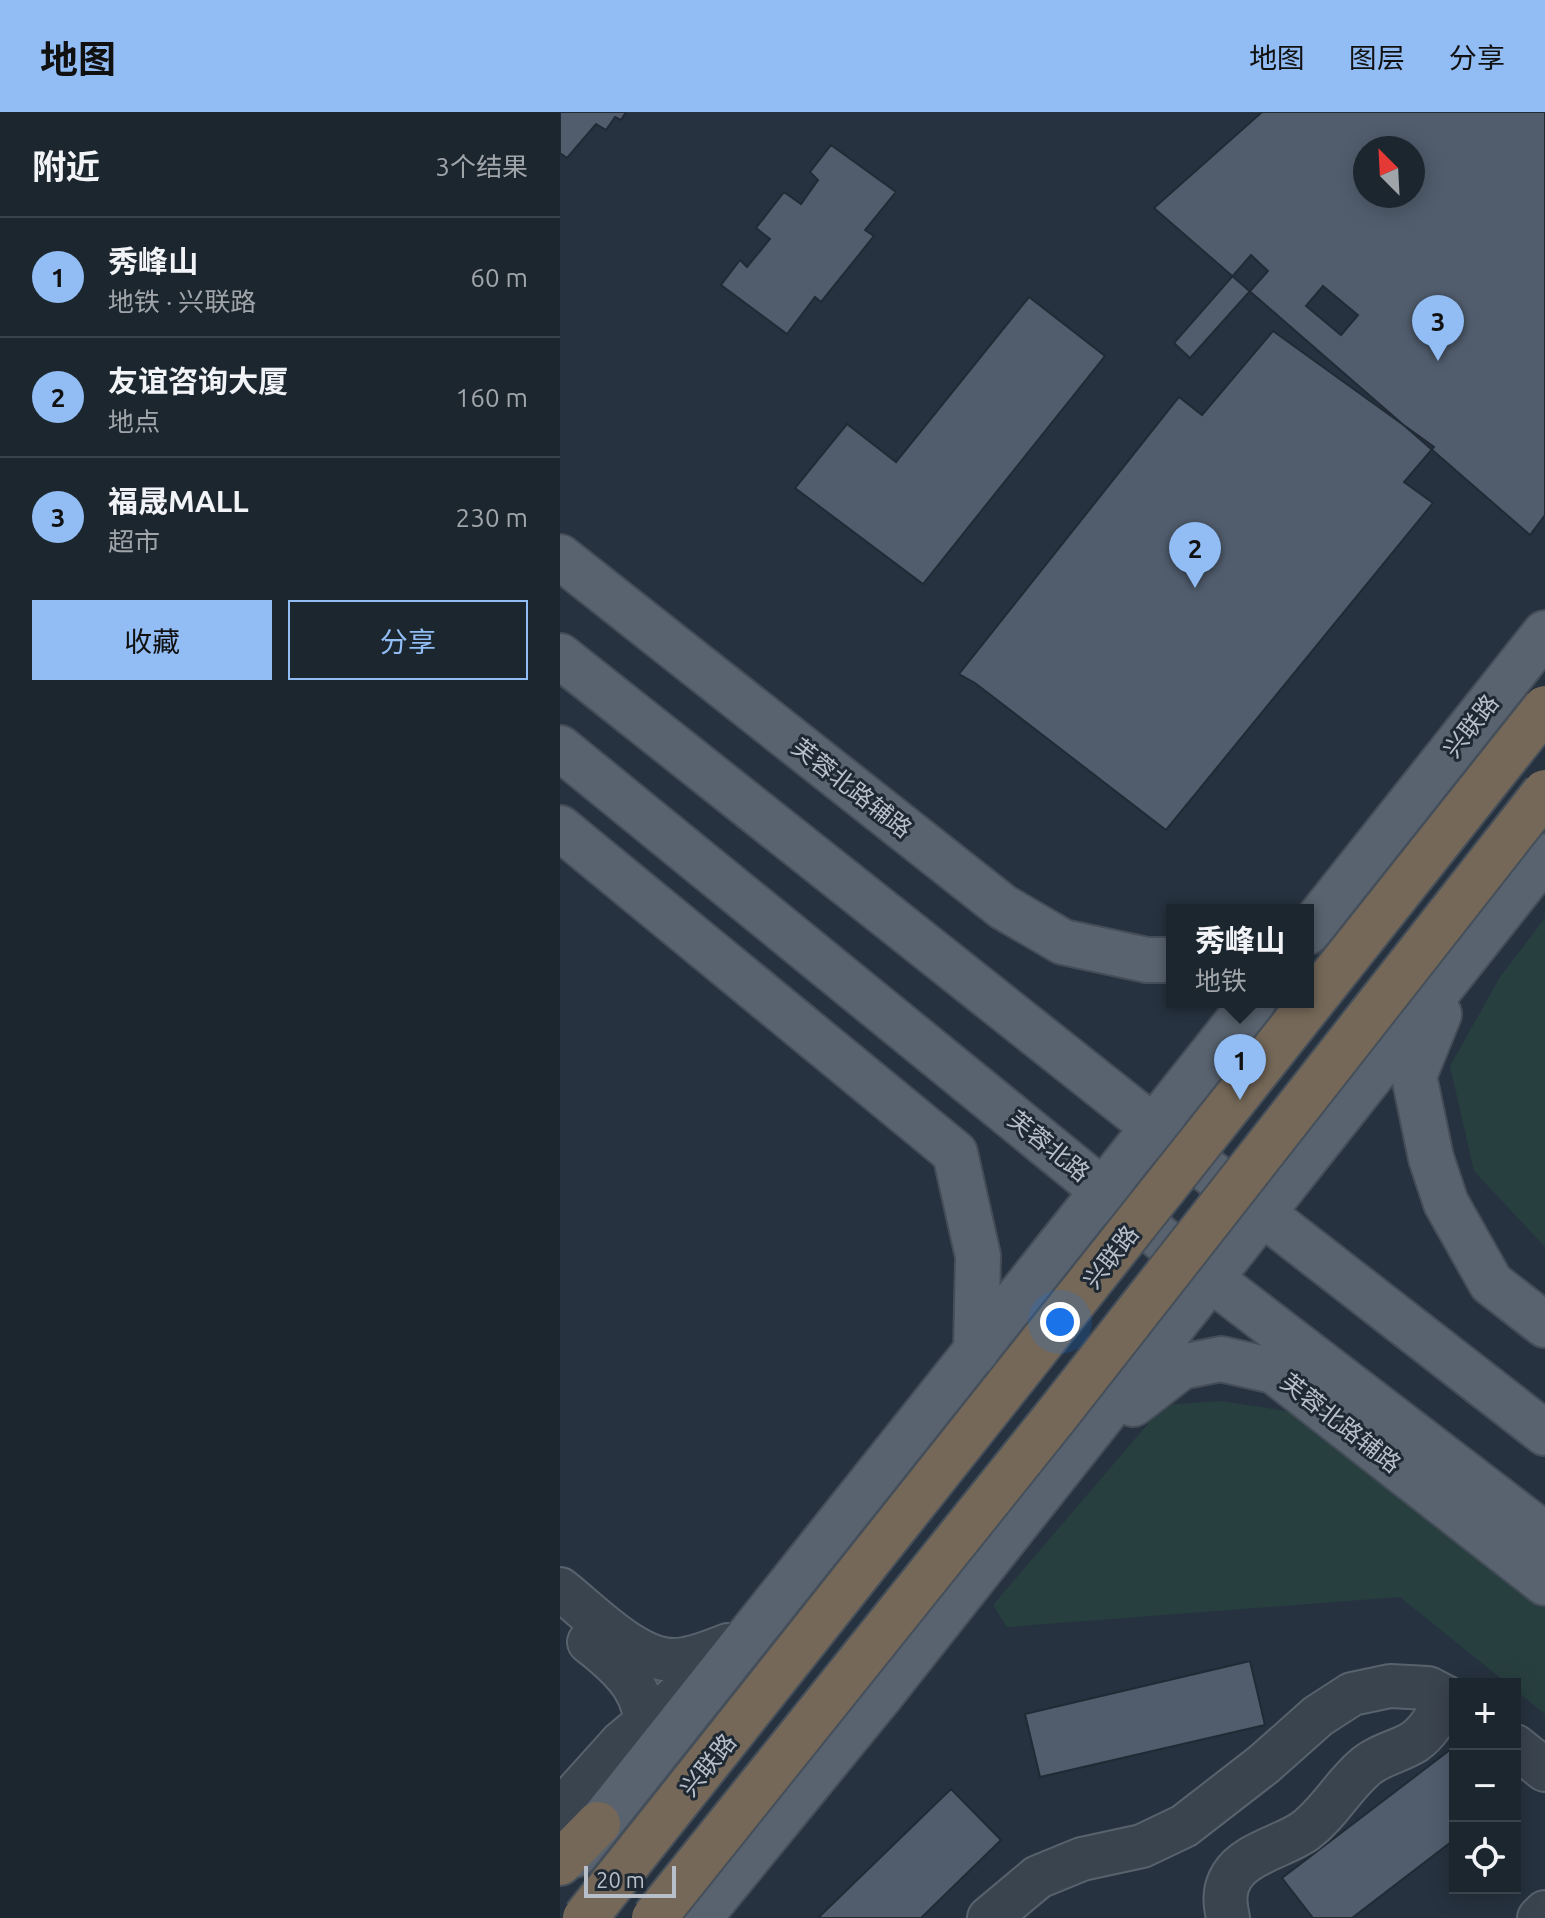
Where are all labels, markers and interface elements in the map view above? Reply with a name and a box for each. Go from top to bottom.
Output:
text: 地图 [40,38,116,80]
text: 地图 [1249,42,1305,73]
text: 图层 [1349,42,1405,73]
text: 分享 [1449,42,1505,73]
north arrow [1353,136,1425,208]
text: 附近 [32,147,100,185]
text: 3个结果 [435,152,528,181]
text: 秀峰山 [108,244,198,278]
text: 1 [51,263,65,292]
text: 60 m [470,263,528,292]
text: 地铁 · 兴联路 [108,287,256,316]
pin: 3 [1412,295,1464,361]
text: 友谊咨询大厦 [108,364,288,398]
text: 2 [51,383,65,412]
text: 160 m [456,383,528,412]
text: 地点 [108,407,160,436]
text: 福晟MALL [108,484,249,518]
text: 3 [51,503,65,532]
text: 230 m [456,503,528,532]
pin: 2 [1169,522,1221,588]
text: 超市 [108,527,160,556]
button: 收藏 [32,600,272,680]
button: 分享 [288,600,528,680]
street label: 兴联路 [1438,689,1504,763]
street label: 芙蓉北路辅路 [787,733,917,843]
popup [1166,904,1314,1008]
text: 秀峰山 [1195,923,1285,957]
text: 地铁 [1195,966,1247,995]
pin: 1 [1214,1034,1266,1100]
street label: 芙蓉北路 [1003,1105,1095,1187]
street label: 兴联路 [1078,1220,1144,1294]
your location [1040,1302,1080,1342]
street label: 芙蓉北路辅路 [1276,1368,1406,1478]
map controls [1449,1678,1521,1894]
button: + [1449,1678,1521,1750]
street label: 兴联路 [675,1729,741,1801]
button: − [1449,1750,1521,1822]
button: locate [1449,1822,1521,1894]
scale bar [584,1862,676,1898]
text: 20 m [596,1867,645,1892]

